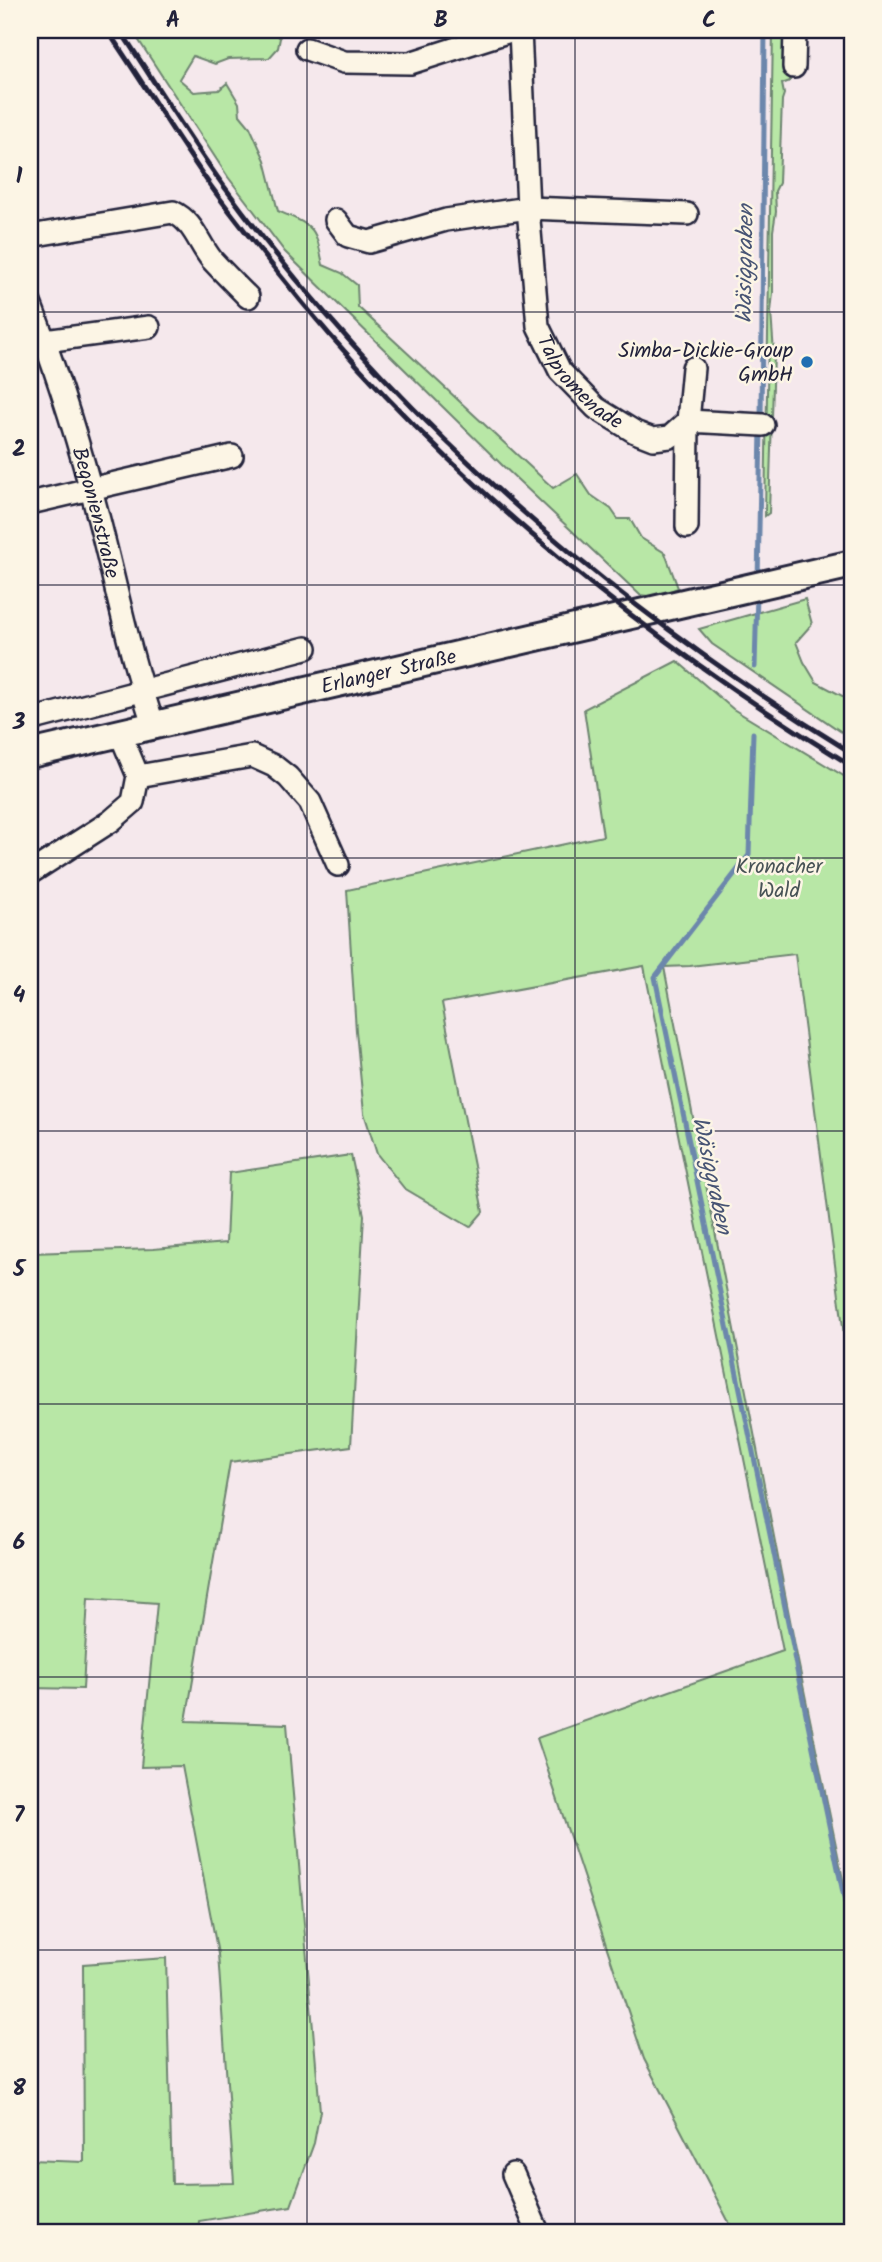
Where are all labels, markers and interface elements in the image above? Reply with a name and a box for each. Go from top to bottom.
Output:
text: A [166,3,180,39]
text: B [434,3,448,39]
text: C [702,3,716,39]
text: 1 [16,159,23,195]
water label: Wäsiggraben [727,202,765,324]
street label: Talpromenade [527,330,630,439]
place label: Simba-Dickie-Group GmbH [618,335,793,392]
marker: Simba-Dickie-Group GmbH [799,354,815,370]
text: 2 [12,432,26,468]
street label: Begonienstraße [62,443,128,583]
street label: Erlanger Straße [318,641,460,704]
text: 3 [12,705,26,741]
park label: Kronacher Wald [736,851,824,908]
text: 4 [13,978,26,1014]
water label: Wäsiggraben [681,1113,741,1239]
text: 5 [12,1252,27,1288]
text: 6 [13,1525,25,1561]
text: 7 [14,1798,26,1834]
text: 8 [12,2071,26,2107]

